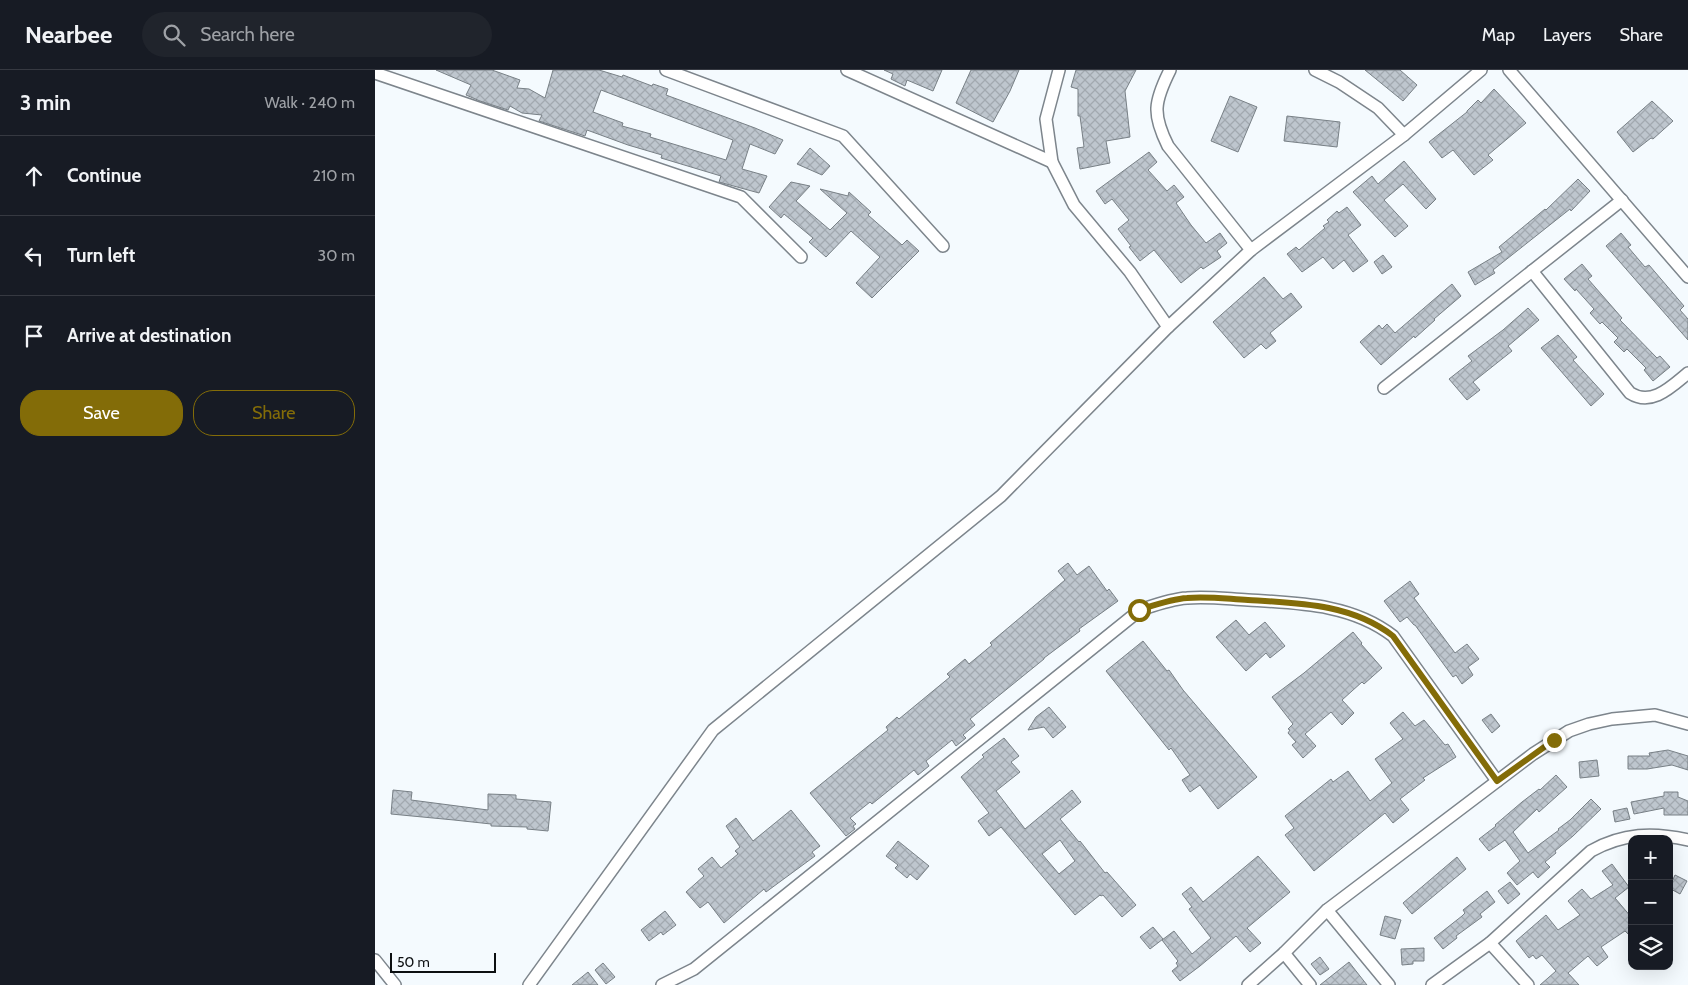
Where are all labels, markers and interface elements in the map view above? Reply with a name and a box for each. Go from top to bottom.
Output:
search box [142,12,492,57]
text: Nearbee [25,20,112,49]
icon: search [160,21,188,49]
text: Search here [200,23,295,46]
text: Map [1482,24,1515,46]
text: Layers [1543,24,1592,46]
text: Share [1620,24,1663,46]
text: 3 min [20,90,71,115]
text: Walk · 240 m [264,93,355,112]
icon: ahead [20,162,48,190]
text: Continue [67,164,141,187]
text: 210 m [313,166,355,185]
icon: left [20,242,48,270]
text: Turn left [67,244,135,267]
text: 30 m [318,246,355,265]
icon: arrive [20,322,48,350]
text: Arrive at destination [67,324,231,347]
button: Save [20,390,183,436]
button: Share [193,390,355,436]
route start [1128,599,1151,622]
route end [1543,729,1566,752]
map controls [1628,835,1673,970]
button: + [1628,835,1673,880]
button: − [1628,880,1673,925]
button: layers [1628,925,1673,970]
scale bar [390,950,496,973]
text: 50 m [397,953,430,971]

